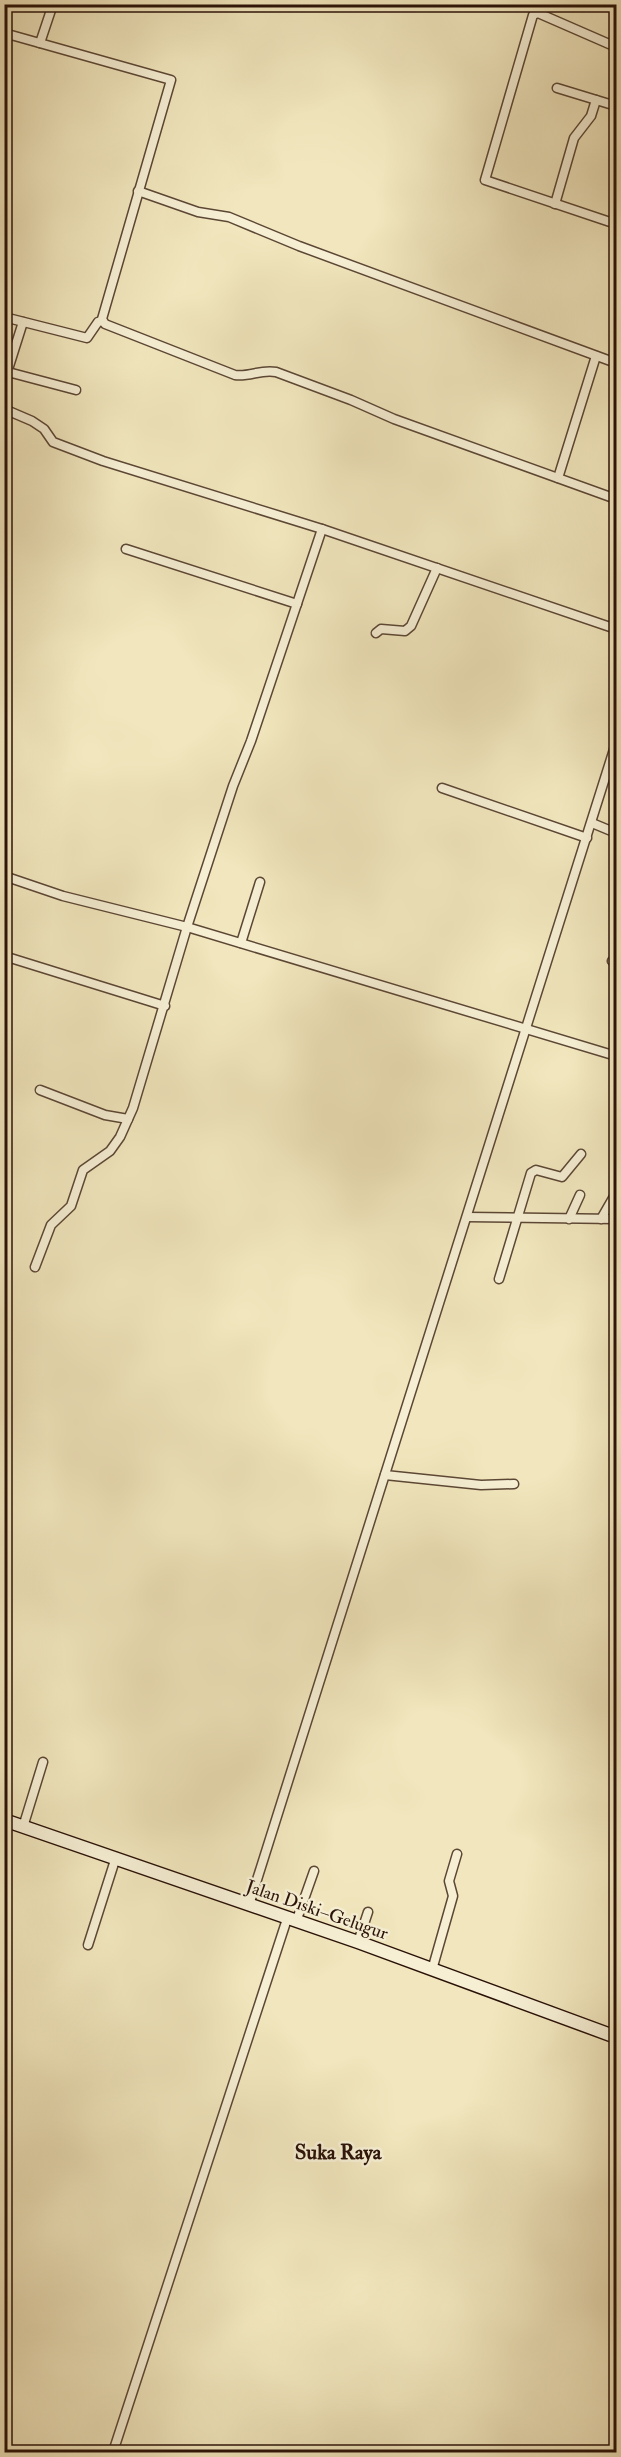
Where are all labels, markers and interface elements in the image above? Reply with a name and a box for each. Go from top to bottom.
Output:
street label: Jalan Diski–Gelugur [242,1875,391,1945]
district label: Suka Raya [295,2139,383,2166]

